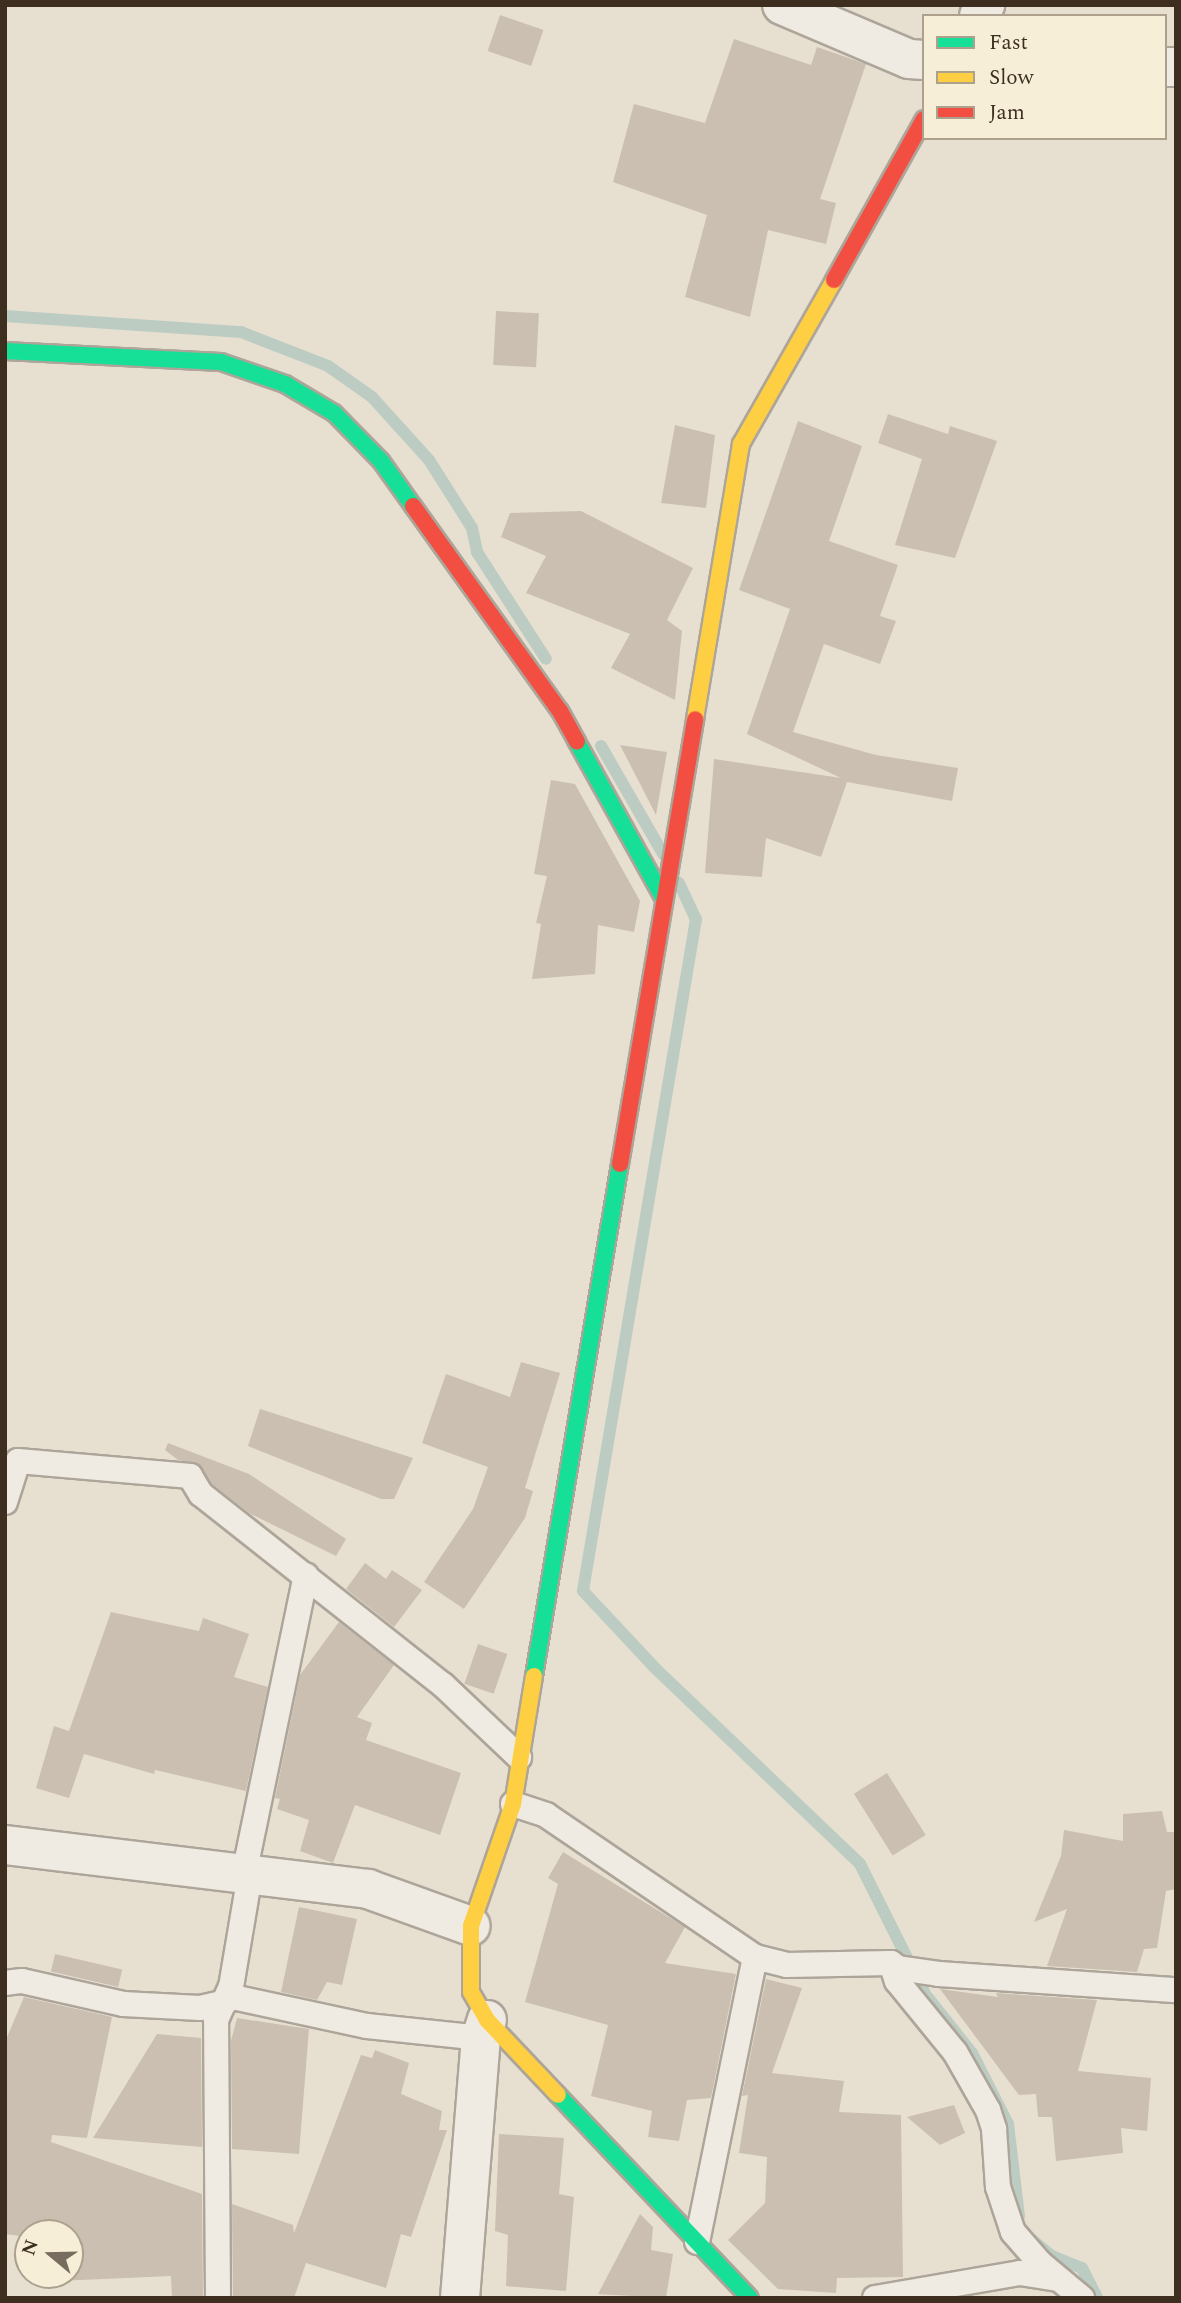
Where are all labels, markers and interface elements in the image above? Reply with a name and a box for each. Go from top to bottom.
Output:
legend [922,14,1167,140]
text: Fast [989,27,1028,59]
text: Slow [989,62,1033,94]
text: Jam [989,97,1025,129]
north arrow [14,2219,84,2289]
text: N [14,2236,47,2260]

